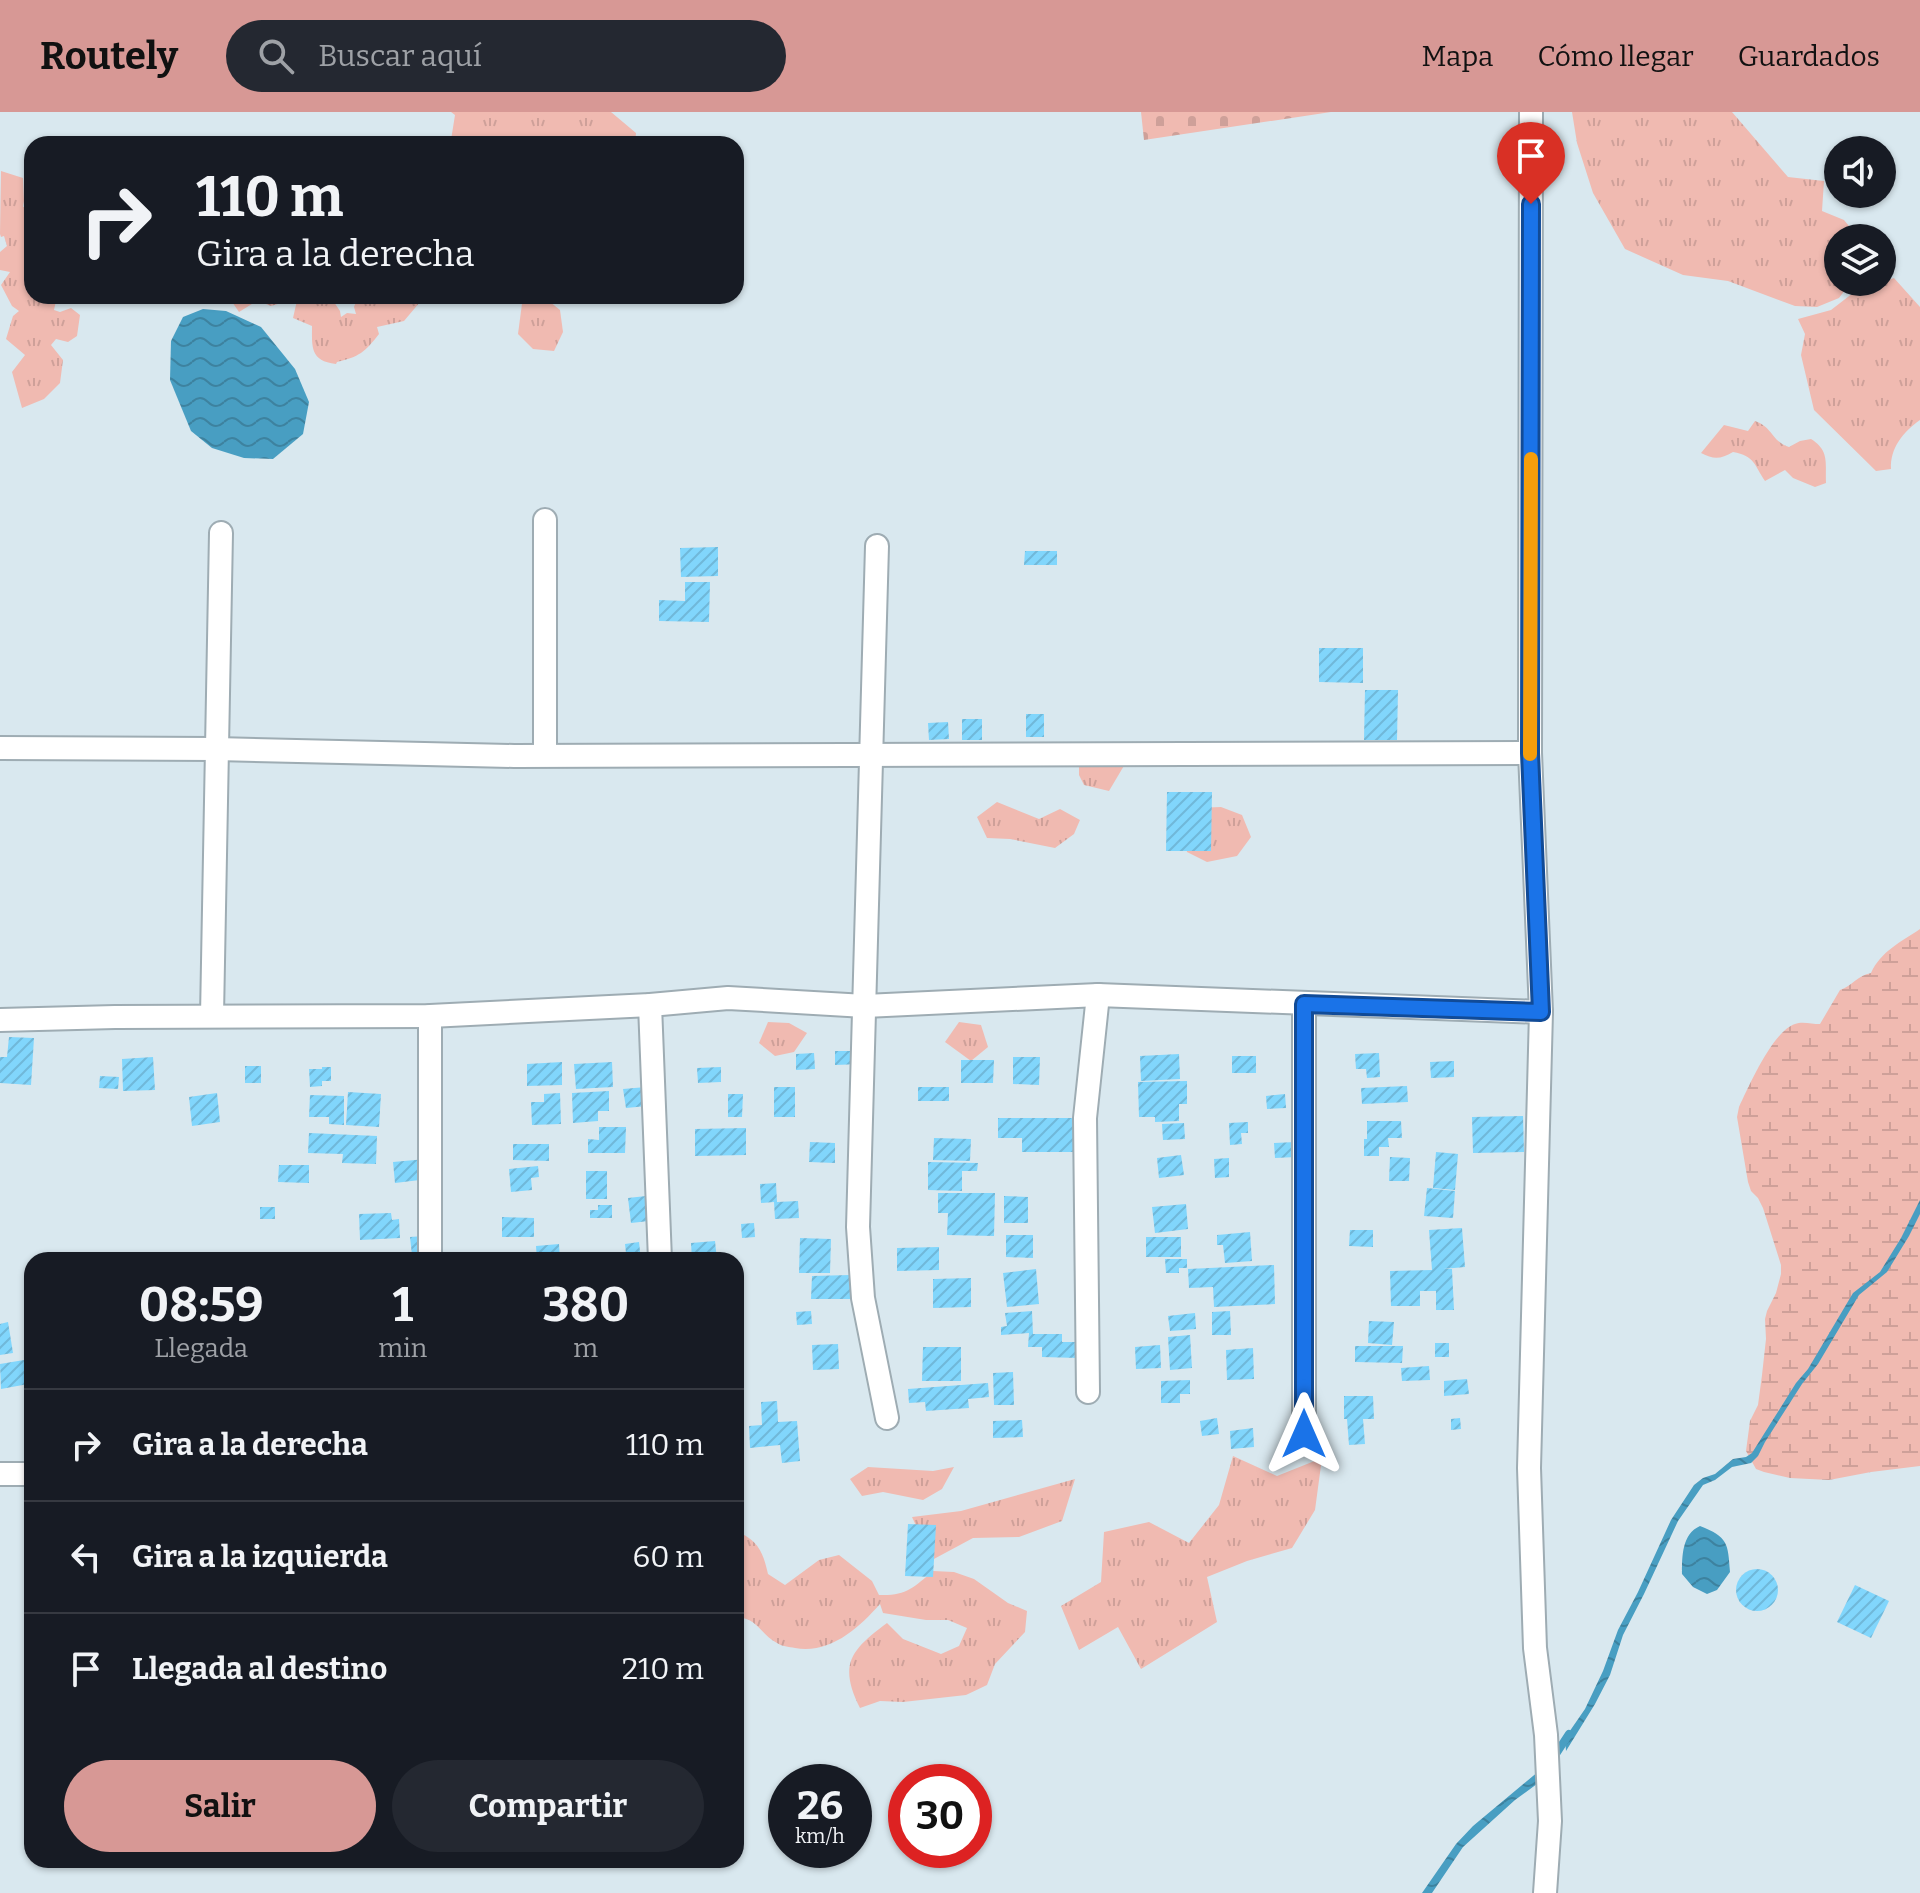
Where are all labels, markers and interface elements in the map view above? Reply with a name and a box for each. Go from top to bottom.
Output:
search box [226,20,786,92]
text: Routely [40,33,178,79]
icon: search [254,34,298,78]
text: Buscar aquí [318,38,482,74]
text: Mapa [1422,40,1493,73]
text: Cómo llegar [1537,40,1694,73]
text: Guardados [1738,40,1880,73]
pin [1497,122,1565,204]
icon: arrive [1509,134,1553,178]
map controls [1824,136,1896,296]
button: sound [1824,136,1896,208]
text: 110 m [196,164,343,231]
icon: right [64,168,168,272]
button: layers [1824,224,1896,296]
text: Gira a la derecha [196,232,474,276]
text: 08:59 [139,1276,264,1334]
text: 1 [392,1276,413,1334]
text: 380 [542,1276,629,1334]
text: Llegada [154,1333,248,1364]
text: min [378,1333,427,1364]
text: m [573,1333,598,1364]
position arrow [1262,1392,1346,1476]
icon: right [64,1423,108,1467]
text: Gira a la derecha [132,1427,368,1463]
text: 110 m [626,1427,704,1463]
icon: left [64,1535,108,1579]
text: Gira a la izquierda [132,1539,388,1575]
text: 60 m [633,1539,704,1575]
icon: arrive [64,1647,108,1691]
text: Llegada al destino [132,1651,387,1687]
text: 210 m [622,1651,704,1687]
button: Salir [64,1760,376,1852]
button: Compartir [392,1760,704,1852]
speed limit sign: 30 [888,1764,992,1868]
text: 26 [797,1782,843,1830]
text: km/h [795,1824,845,1848]

